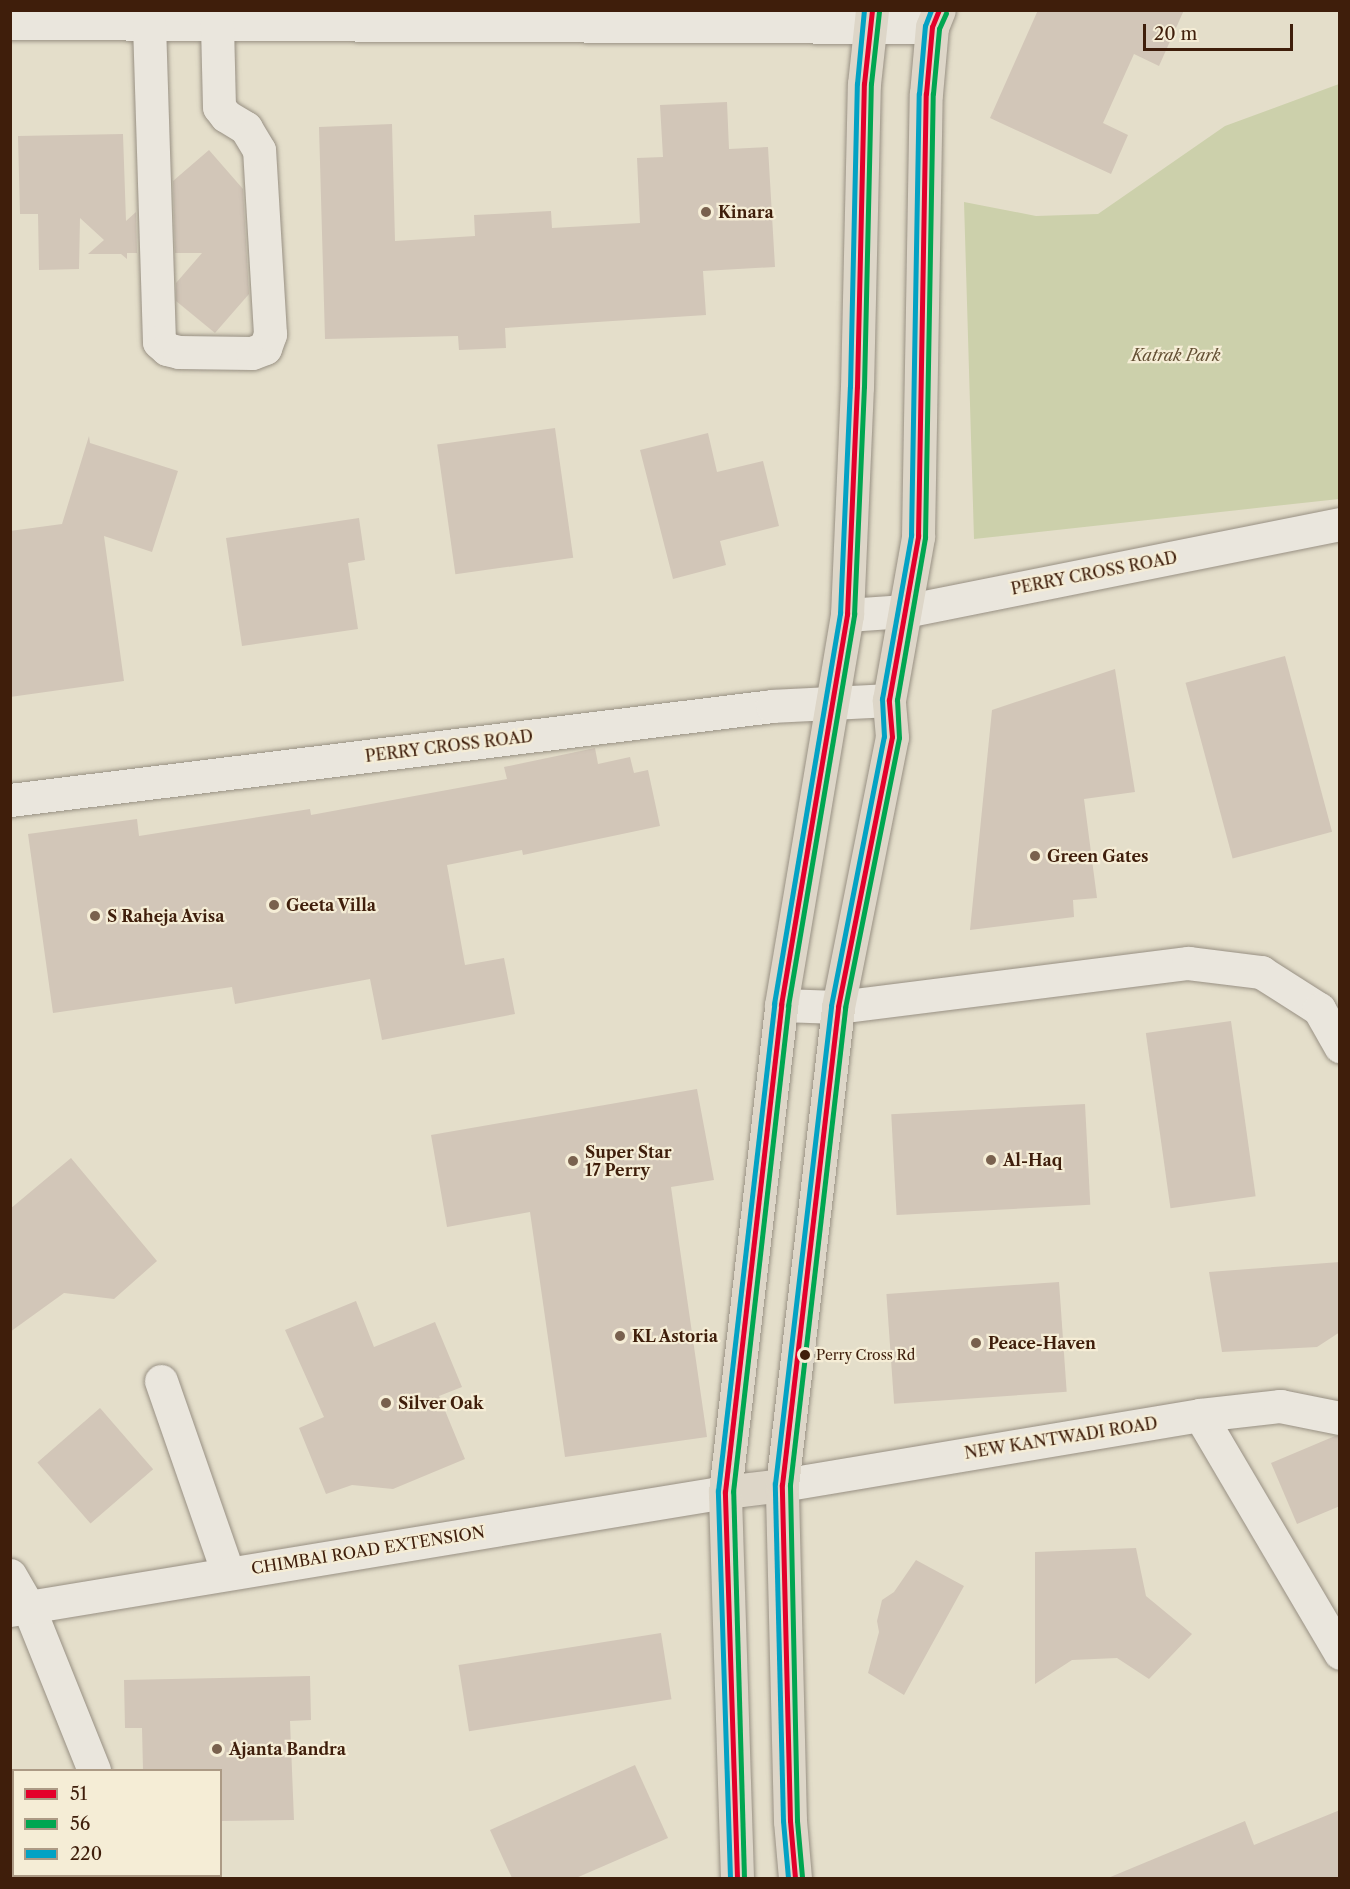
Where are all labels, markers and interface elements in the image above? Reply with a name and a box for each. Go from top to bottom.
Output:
scale bar [1146,12,1296,50]
text: 20 m [1154,23,1197,45]
place label: Kinara [718,202,774,222]
marker: Kinara [699,205,713,219]
park label: Katrak Park [1132,345,1220,365]
street label: PERRY CROSS ROAD [1009,547,1179,599]
street label: PERRY CROSS ROAD [364,726,534,766]
place label: Green Gates [1047,846,1149,866]
marker: Green Gates [1028,849,1042,863]
place label: Geeta Villa [286,895,377,915]
marker: Geeta Villa [267,898,281,912]
place label: S Raheja Avisa [107,906,225,926]
marker: S Raheja Avisa [88,909,102,923]
place label: Super Star 17 Perry [585,1142,672,1180]
place label: Al-Haq [1003,1150,1062,1170]
marker: Al-Haq [984,1153,998,1167]
marker: Super Star 17 Perry [566,1154,580,1168]
place label: KL Astoria [632,1326,719,1346]
marker: KL Astoria [613,1329,627,1343]
place label: Peace-Haven [988,1333,1096,1353]
marker: Peace-Haven [969,1336,983,1350]
place label: Perry Cross Rd [816,1347,916,1363]
marker: Perry Cross Rd [799,1349,811,1361]
place label: Silver Oak [398,1393,484,1413]
marker: Silver Oak [379,1396,393,1410]
street label: NEW KANTWADI ROAD [963,1413,1159,1463]
street label: CHIMBAI ROAD EXTENSION [250,1522,486,1578]
place label: Ajanta Bandra [229,1739,346,1759]
marker: Ajanta Bandra [210,1742,224,1756]
legend [12,1769,222,1877]
text: 51 [70,1783,87,1805]
text: 56 [70,1813,90,1835]
text: 220 [70,1843,102,1865]

